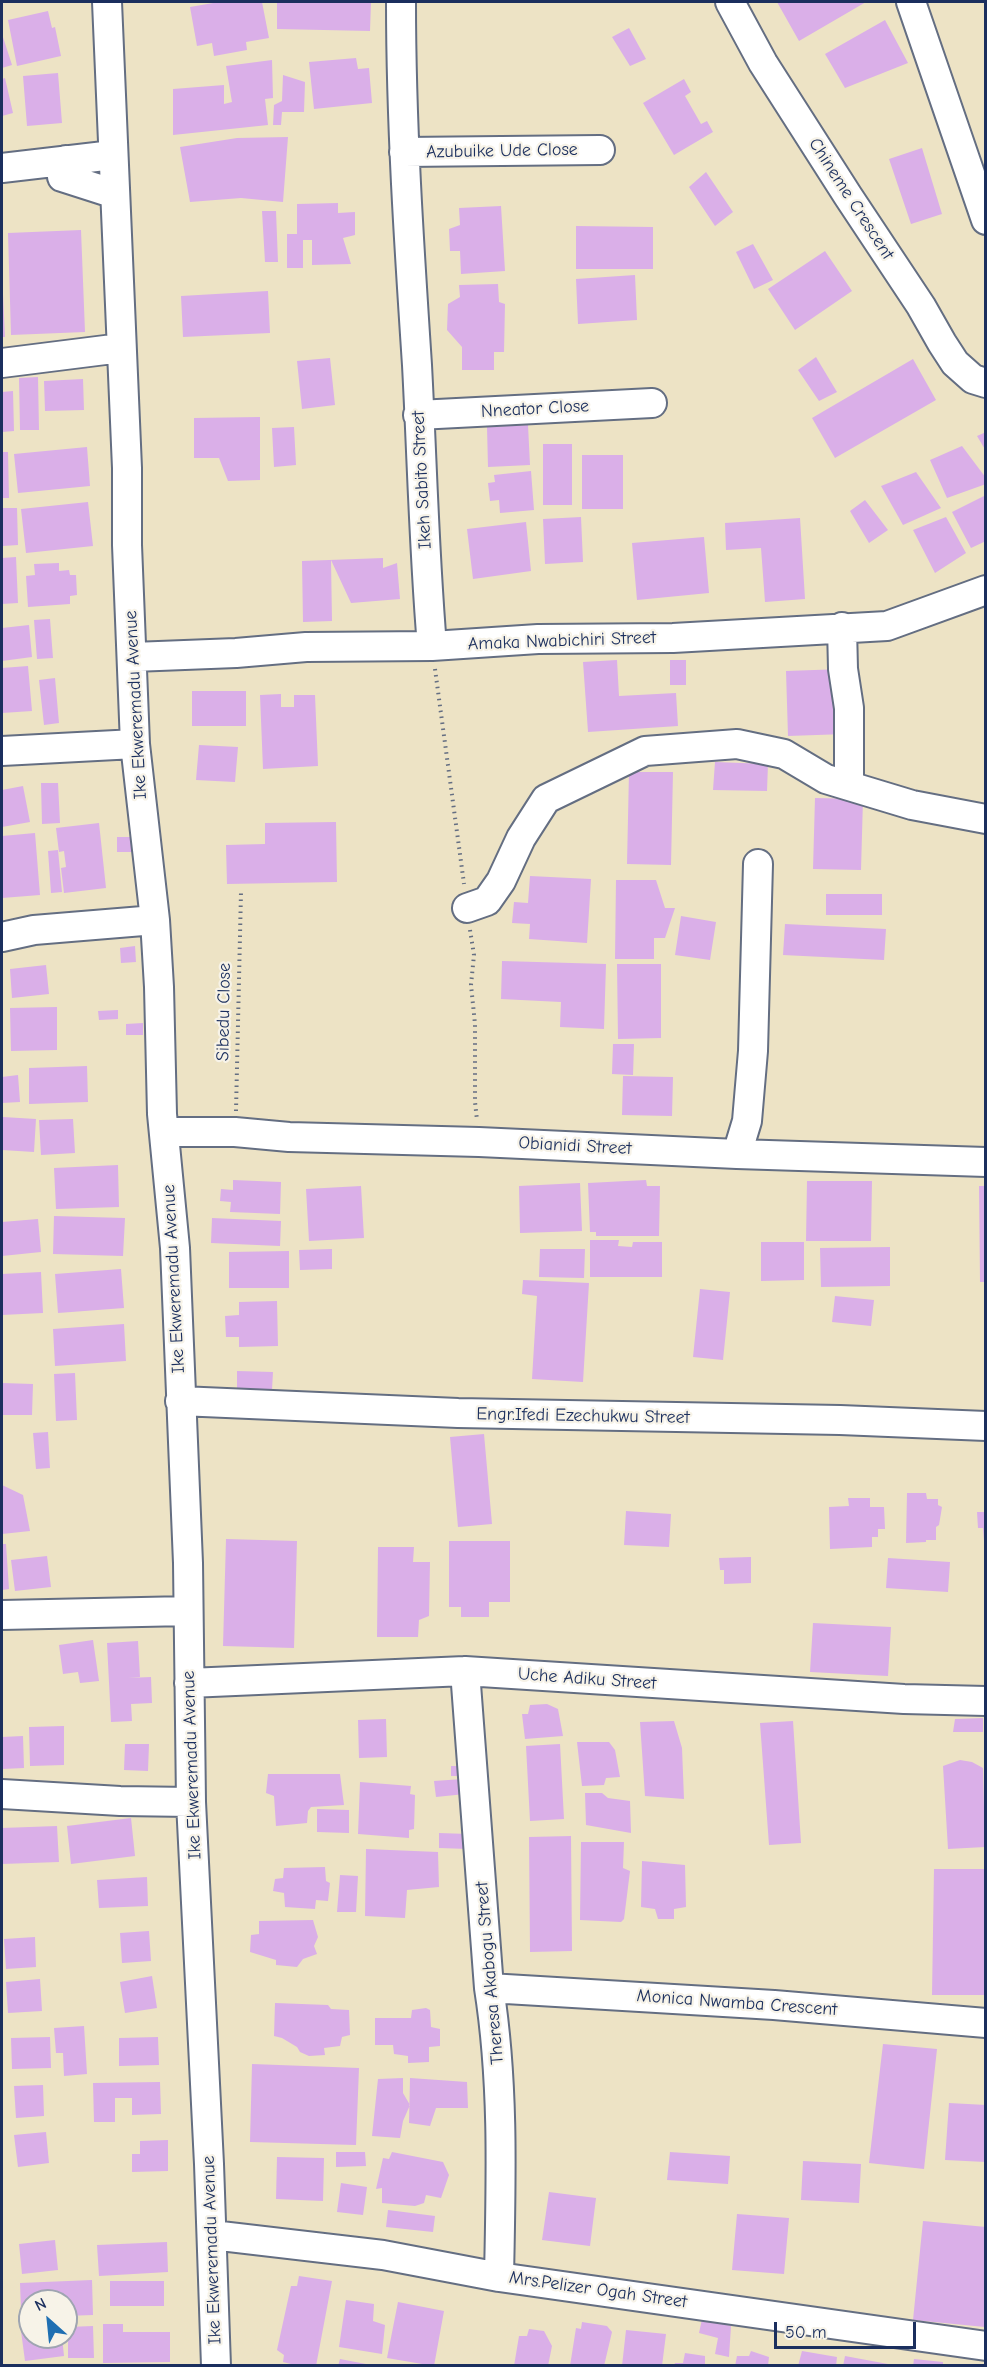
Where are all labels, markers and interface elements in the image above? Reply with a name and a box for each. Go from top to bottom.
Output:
street label: Chineme Crescent [804,134,898,264]
street label: Azubuike Ude Close [426,139,578,163]
street label: Nneator Close [480,395,590,423]
street label: Ikeh Sabito Street [408,410,436,550]
street label: Ike Ekweremadu Avenue [120,610,152,800]
street label: Amaka Nwabichiri Street [468,627,656,655]
street label: Sibedu Close [212,963,236,1061]
street label: Obianidi Street [518,1132,632,1160]
street label: Ike Ekweremadu Avenue [158,1184,190,1374]
street label: Engr.Ifedi Ezechukwu Street [476,1403,690,1429]
street label: Uche Adiku Street [517,1663,657,1695]
street label: Ike Ekweremadu Avenue [178,1670,206,1860]
street label: Theresa Akabogu Street [471,1881,509,2065]
street label: Monica Nwamba Crescent [636,1985,838,2021]
street label: Ike Ekweremadu Avenue [198,2155,226,2345]
street label: Mrs.Pelizer Ogah Street [508,2267,688,2313]
north arrow [18,2289,78,2349]
text: N [32,2294,49,2315]
scale bar [777,2310,920,2348]
text: 50 m [785,2322,827,2343]

